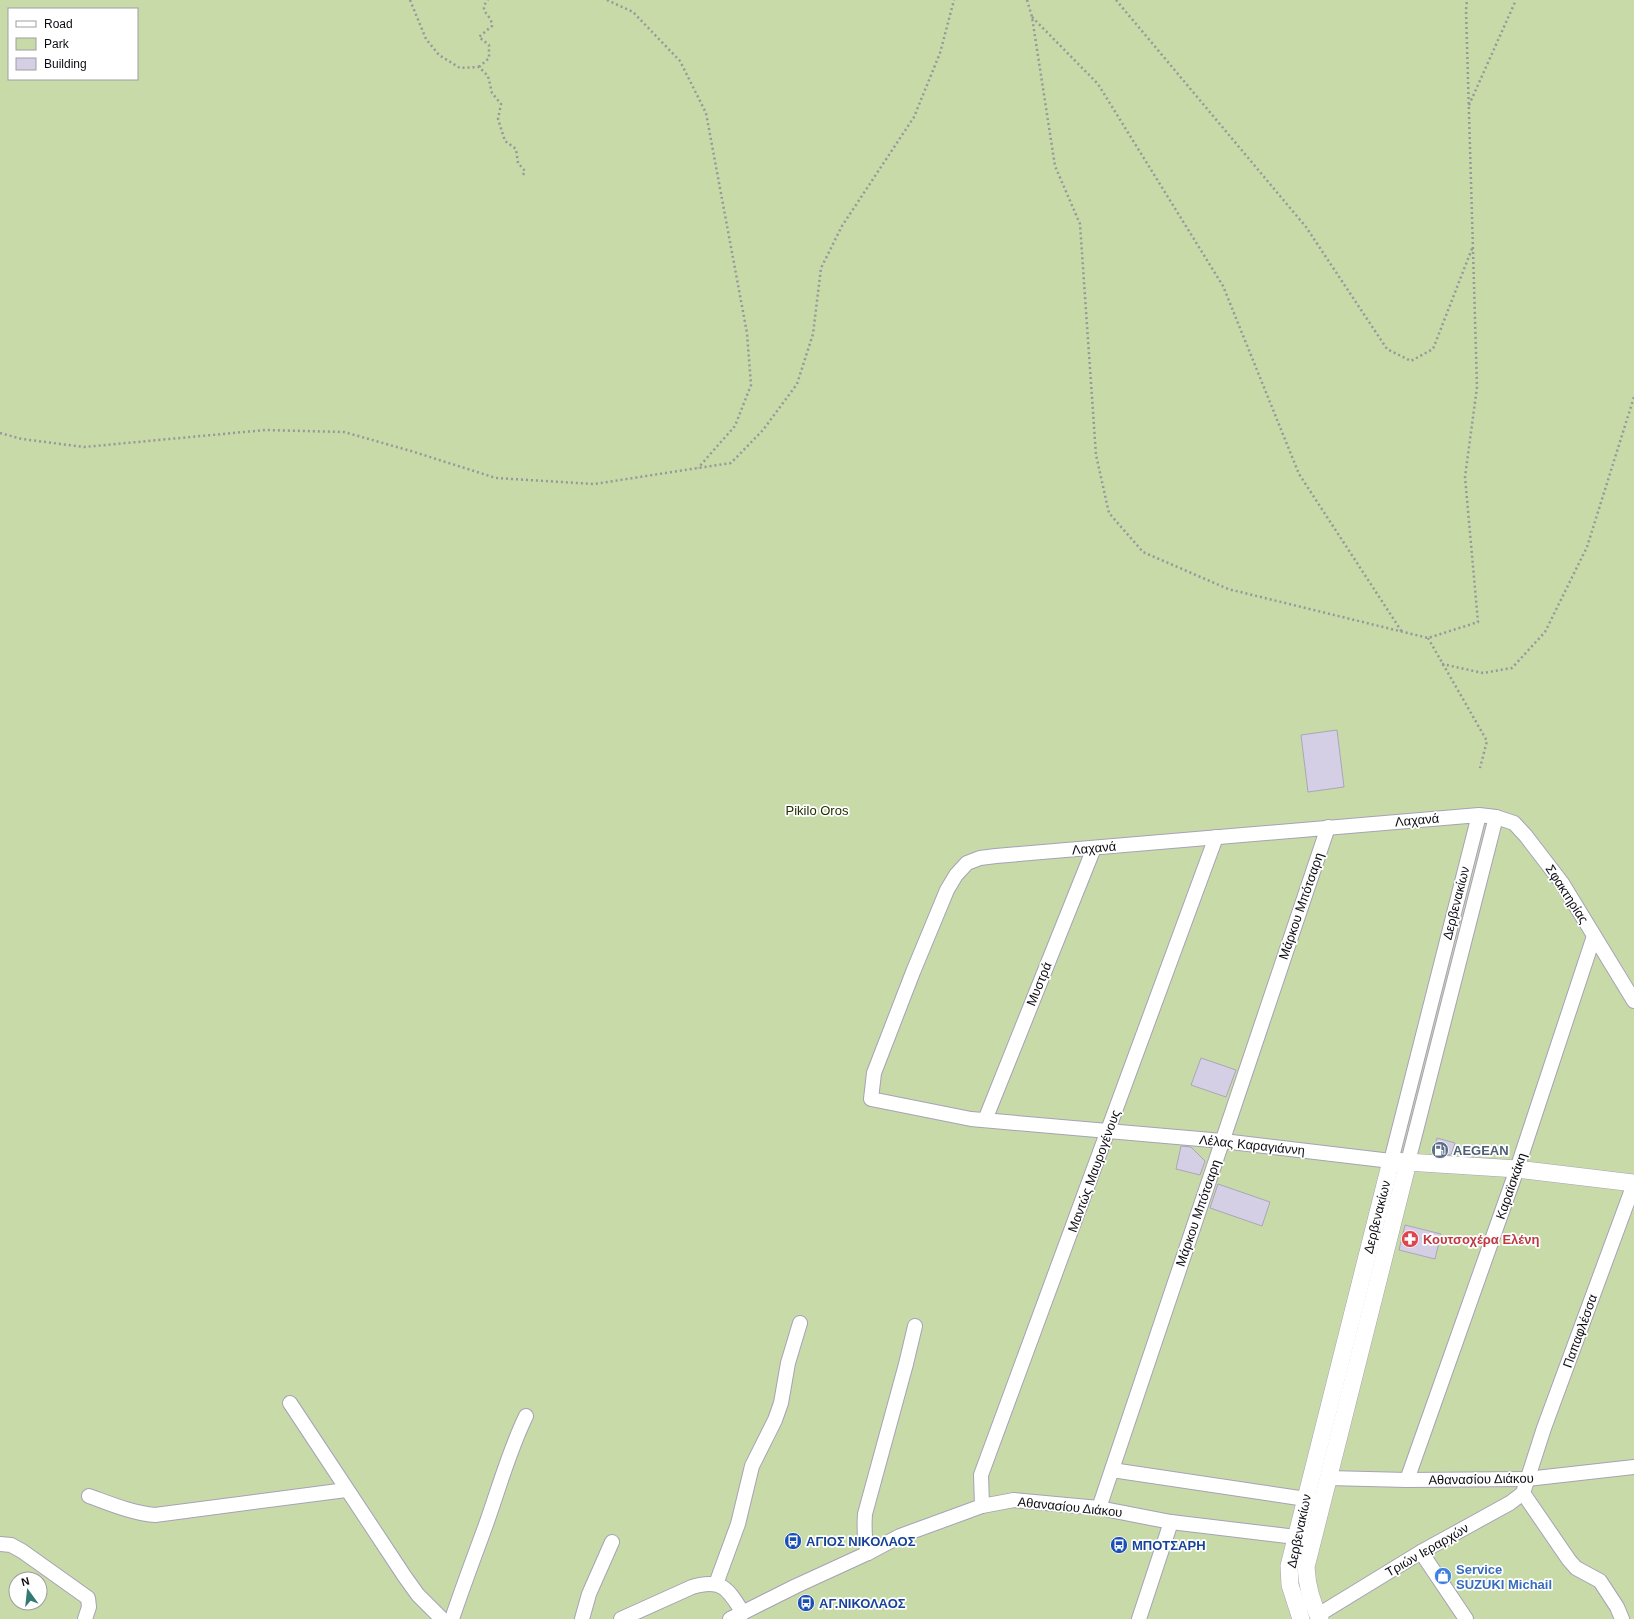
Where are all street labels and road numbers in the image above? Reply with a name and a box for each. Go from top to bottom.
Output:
street label: Λαχανά [1394,811,1440,829]
street label: Λαχανά [1071,839,1117,857]
street label: Μάρκου Μπότσαρη [1276,851,1326,961]
street label: Σφακτηρίας [1542,862,1592,926]
street label: Δερβενακίων [1440,865,1472,941]
street label: Μυστρά [1023,959,1055,1008]
street label: Μαντώς Μαυρογένους [1065,1108,1123,1234]
street label: Λέλας Καραγιάννη [1198,1132,1306,1158]
street label: Καραϊσκάκη [1493,1151,1529,1221]
street label: Μάρκου Μπότσαρη [1173,1158,1223,1268]
street label: Δερβενακίων [1361,1179,1393,1255]
street label: Παπαφλέσσα [1560,1292,1600,1370]
street label: Αθανασίου Διάκου [1428,1471,1534,1487]
street label: Δερβενακίων [1284,1493,1314,1569]
street label: Αθανασίου Διάκου [1017,1494,1123,1520]
street label: Τριών Ιεραρχών [1383,1520,1471,1580]

